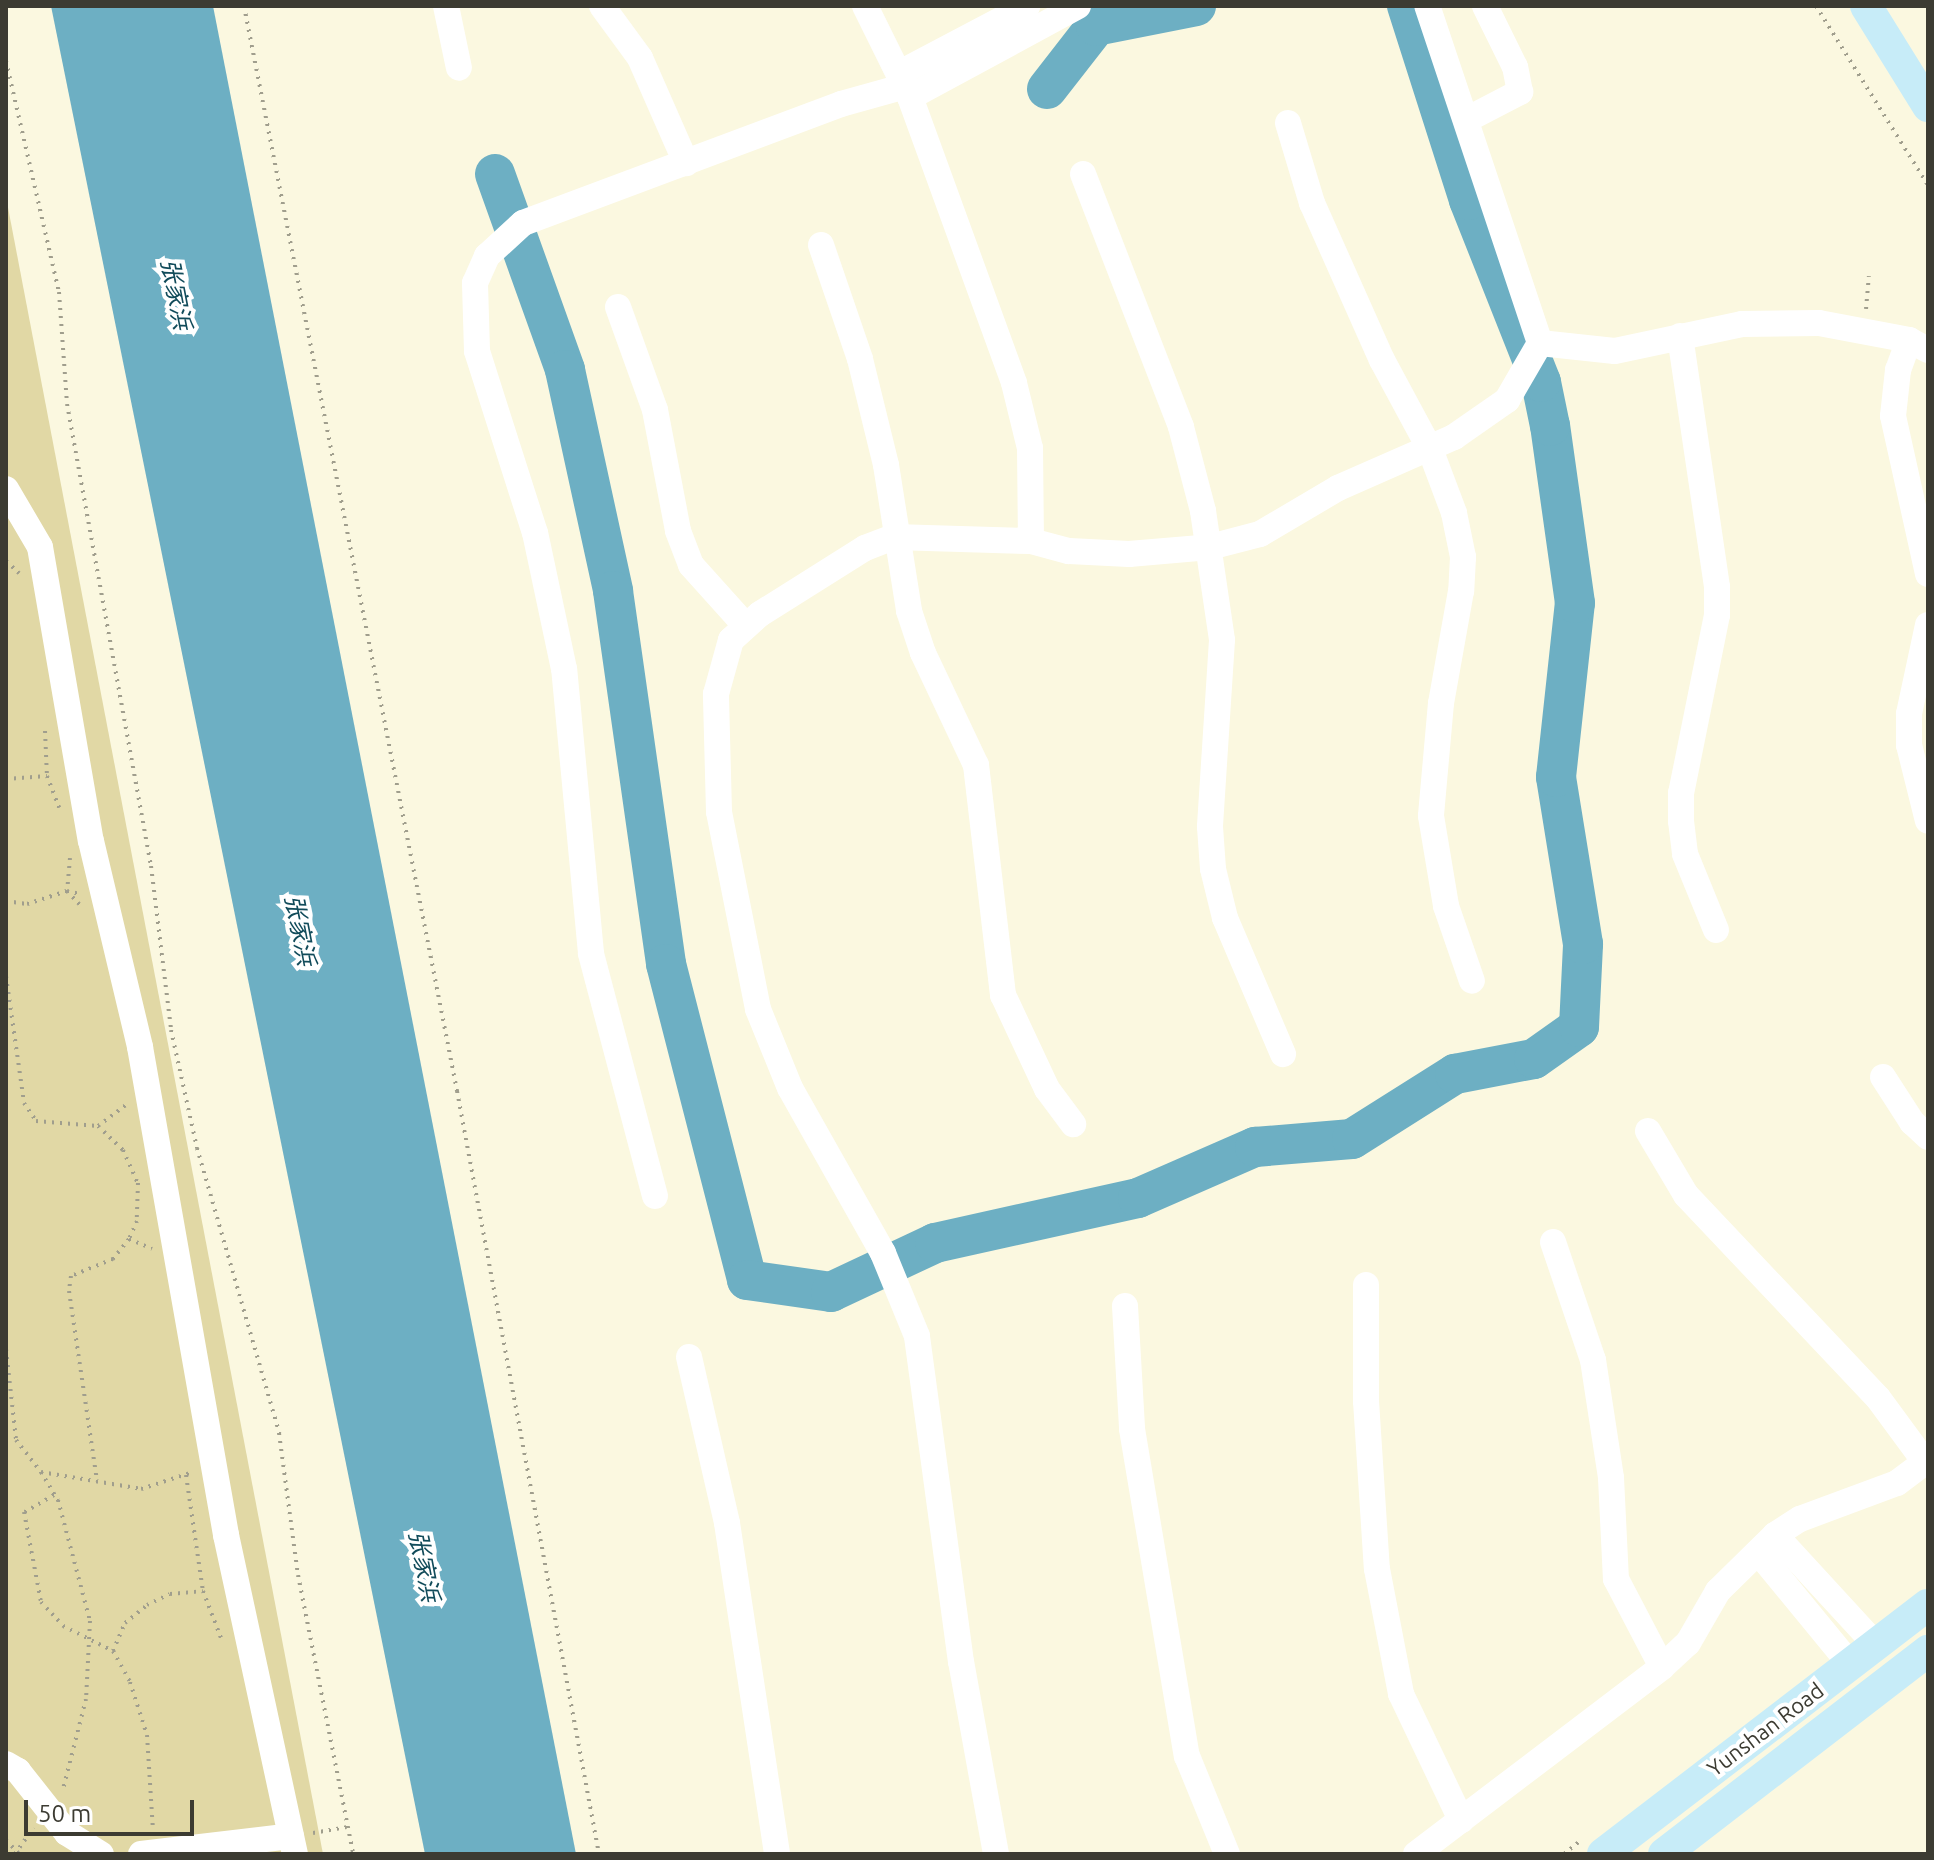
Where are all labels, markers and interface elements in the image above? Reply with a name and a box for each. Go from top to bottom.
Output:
water label: 张家浜 [155,256,197,332]
water label: 张家浜 [279,892,321,968]
water label: 张家浜 [403,1528,445,1604]
street label: Yunshan Road [1702,1677,1828,1781]
scale bar [28,1784,198,1834]
text: 50 m [38,1800,91,1827]

